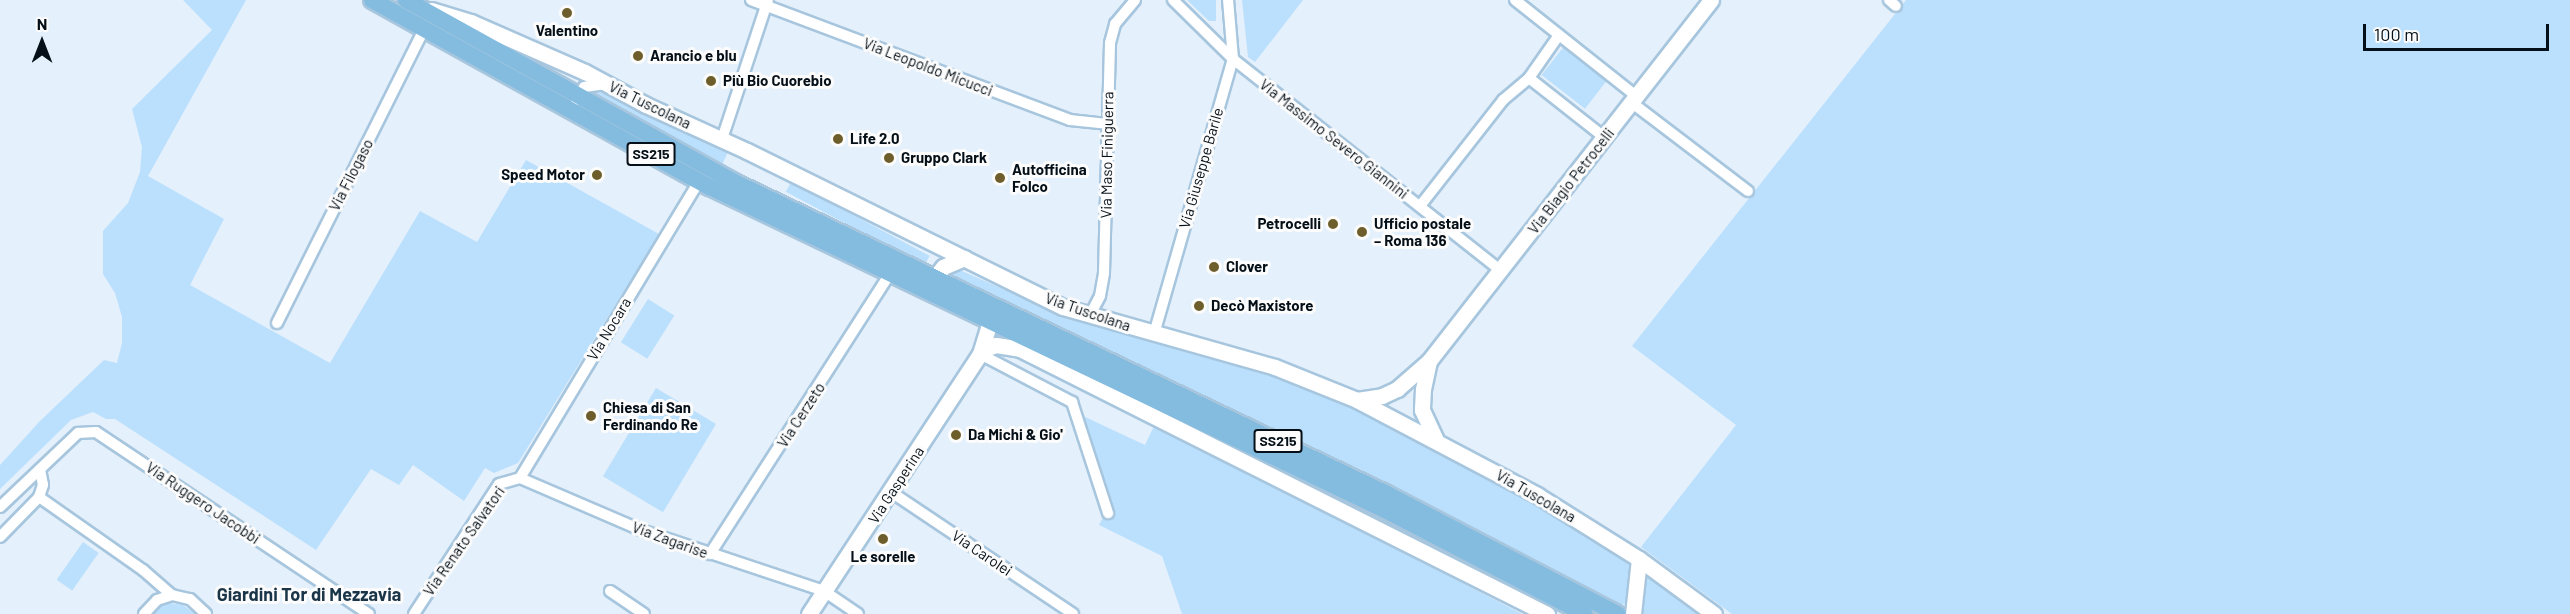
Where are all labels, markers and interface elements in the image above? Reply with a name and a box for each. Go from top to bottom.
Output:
marker: Valentino [560,6,574,20]
north arrow [12,12,72,72]
scale bar [2366,12,2552,50]
text: N [37,14,47,33]
place label: Valentino [536,22,598,40]
text: 100 m [2374,23,2419,45]
street label: Via Leopoldo Micucci [861,34,995,100]
place label: Arancio e blu [650,47,737,65]
marker: Arancio e blu [631,49,645,63]
place label: Più Bio Cuorebio [723,72,832,90]
marker: Più Bio Cuorebio [704,74,718,88]
street label: Via Massimo Severo Giannini [1256,75,1412,203]
street label: Via Tuscolana [606,77,694,133]
street label: Via Maso Finiguerra [1097,91,1117,219]
street label: Via Giuseppe Barile [1175,106,1227,230]
street label: Via Biagio Petrocelli [1524,125,1618,237]
place label: Life 2.0 [850,130,900,148]
marker: Life 2.0 [831,132,845,146]
street label: Via Filogaso [325,136,377,214]
road number: SS215 [626,143,676,165]
place label: Gruppo Clark [901,149,987,167]
marker: Gruppo Clark [882,151,896,165]
place label: Autofficina Folco [1012,160,1087,195]
place label: Speed Motor [501,166,585,184]
marker: Speed Motor [590,168,604,182]
marker: Autofficina Folco [993,171,1007,185]
place label: Ufficio postale – Roma 136 [1374,214,1471,249]
place label: Petrocelli [1258,215,1321,233]
marker: Petrocelli [1326,217,1340,231]
marker: Ufficio postale – Roma 136 [1355,225,1369,239]
place label: Clover [1226,258,1268,276]
marker: Clover [1207,260,1221,274]
street label: Via Tuscolana [1043,289,1133,335]
street label: Via Nocara [583,294,635,364]
place label: Decò Maxistore [1211,297,1313,315]
marker: Decò Maxistore [1192,299,1206,313]
street label: Via Cerzeto [773,379,829,451]
place label: Chiesa di San Ferdinando Re [603,398,698,433]
marker: Chiesa di San Ferdinando Re [584,409,598,423]
place label: Da Michi & Gio' [968,426,1063,444]
marker: Da Michi & Gio' [949,428,963,442]
road number: SS215 [1252,430,1304,452]
street label: Via Gasperina [864,443,928,527]
street label: Via Ruggero Jacobbi [143,458,263,548]
street label: Via Tuscolana [1493,466,1579,526]
street label: Via Renato Salvatori [419,483,509,599]
street label: Via Zagarise [630,518,710,562]
street label: Via Carolei [948,526,1016,580]
marker: Le sorelle [876,532,890,546]
place label: Le sorelle [851,548,915,566]
district label: Giardini Tor di Mezzavia [217,583,401,605]

